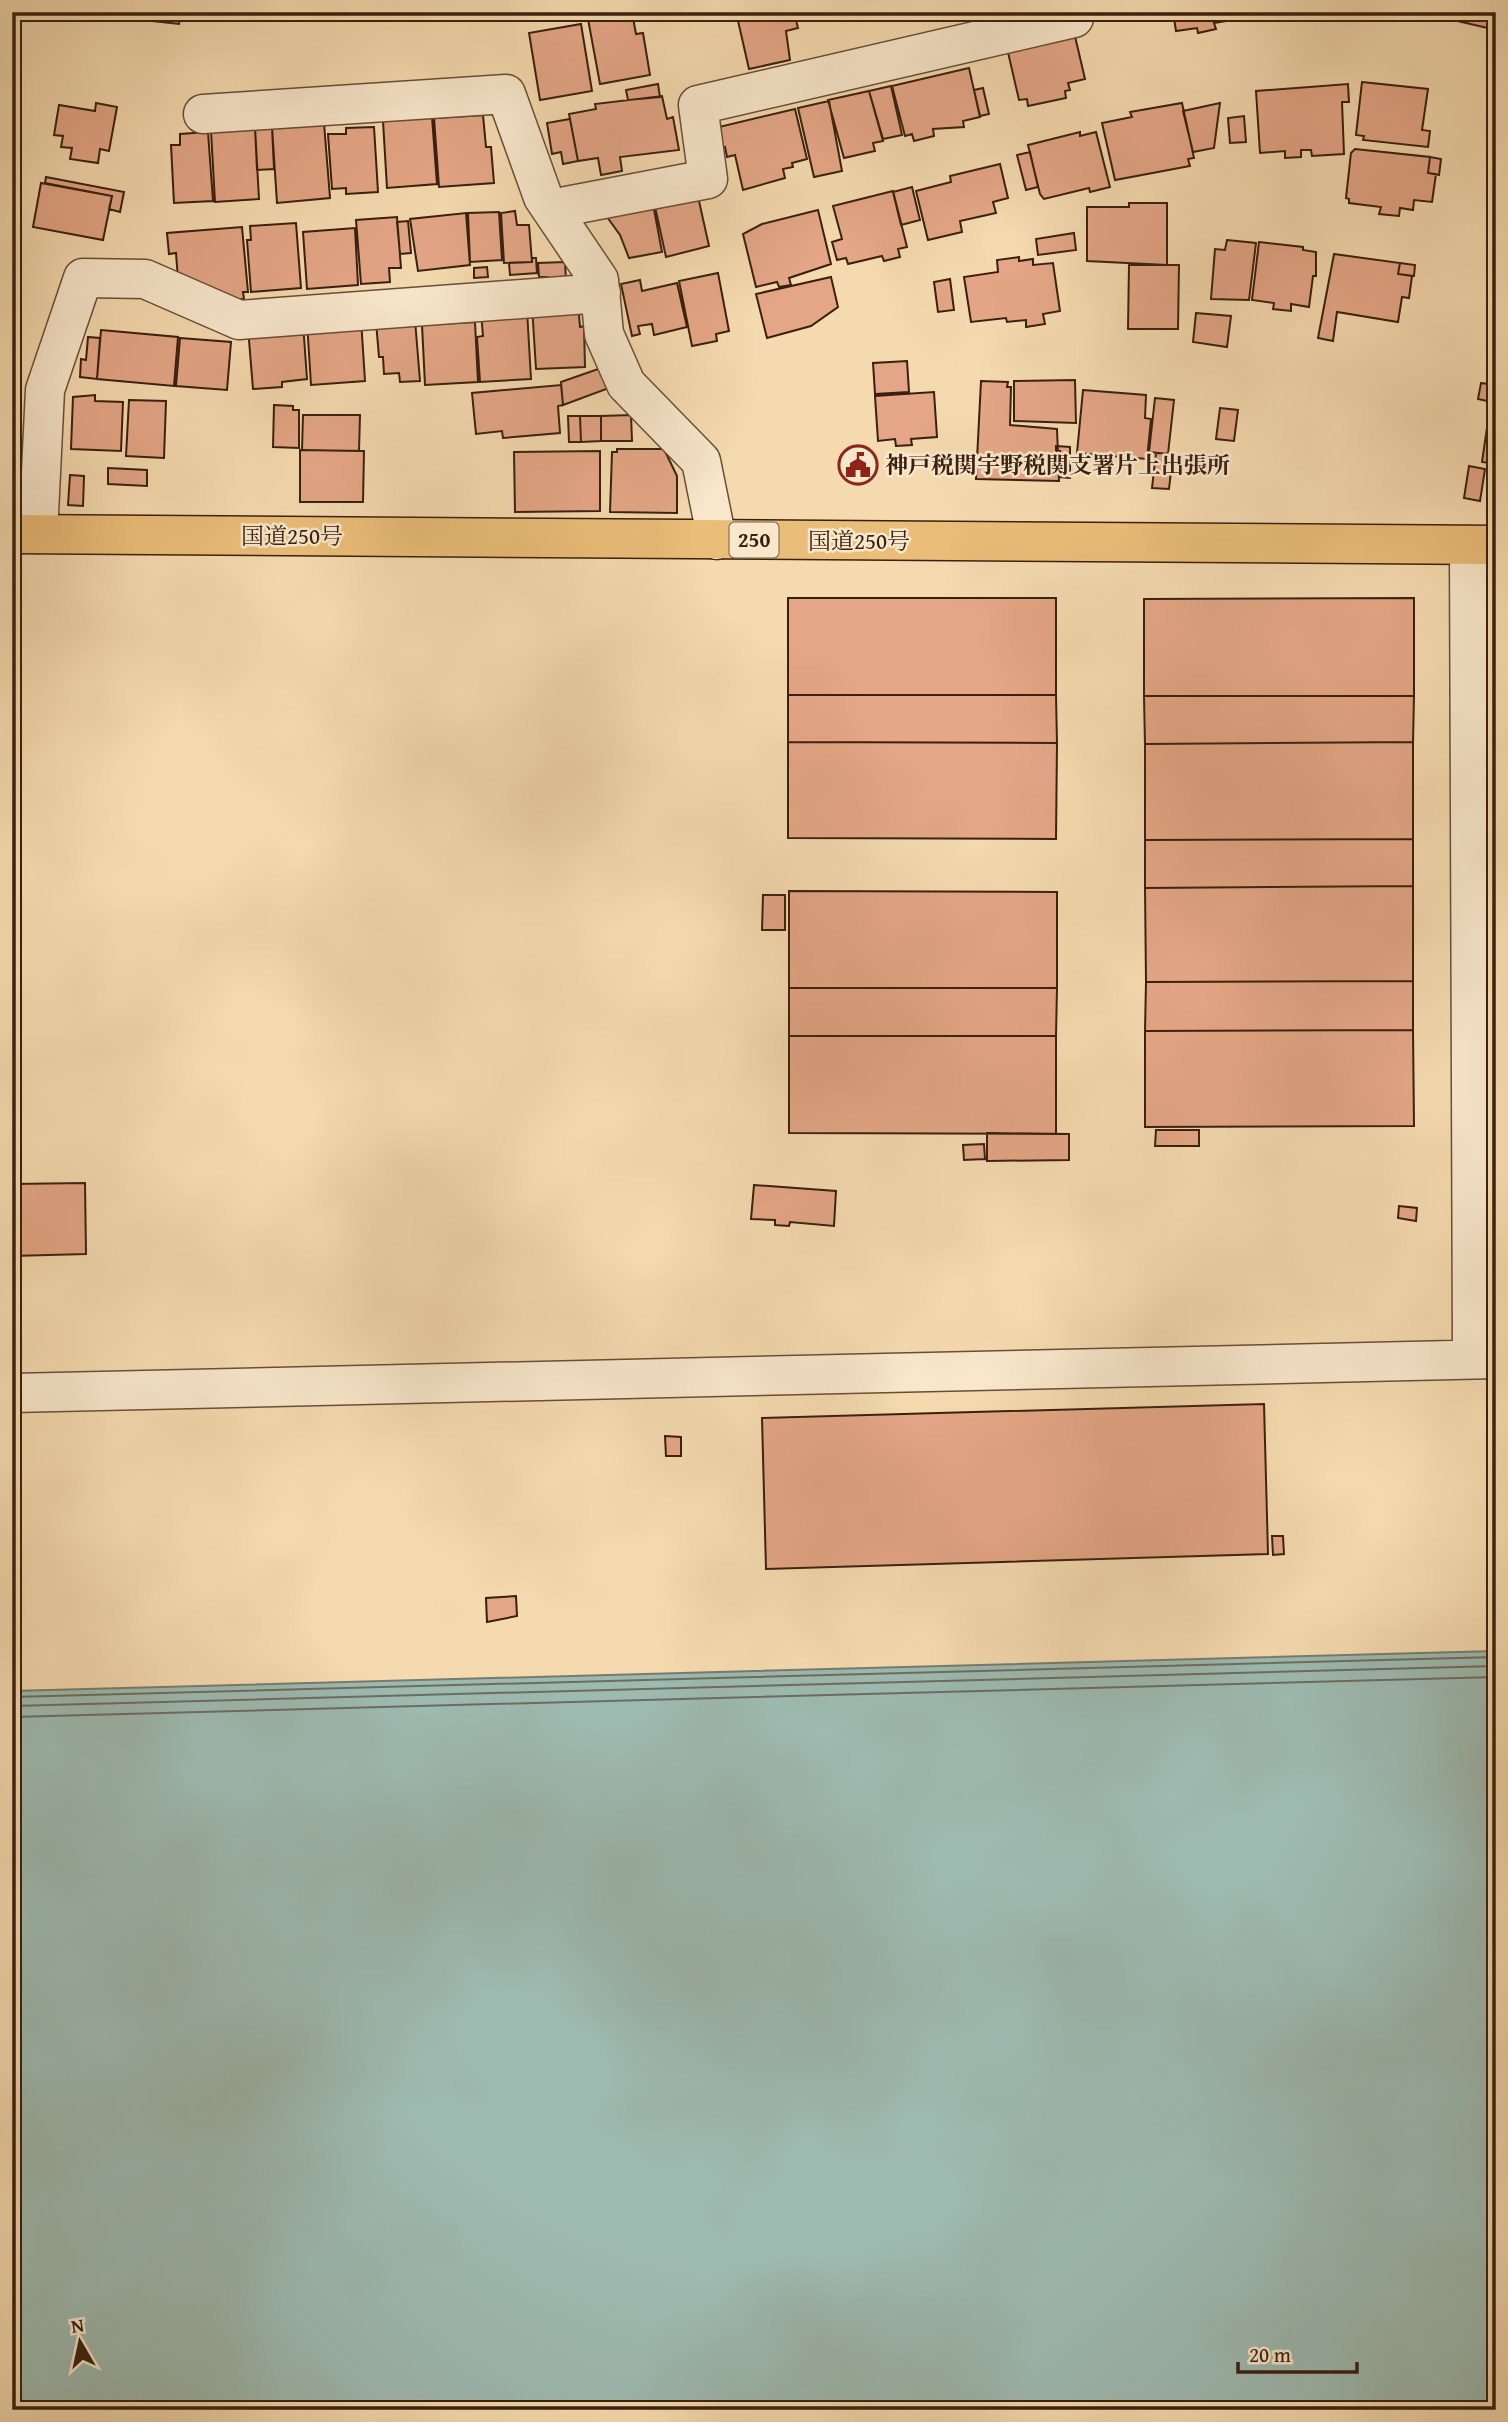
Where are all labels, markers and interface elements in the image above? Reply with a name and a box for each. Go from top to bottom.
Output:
public building icon: 神戸税関宇野税関支署片上出張所 [837,444,879,486]
place label: 神戸税関宇野税関支署片上出張所 [885,448,1230,481]
street label: 国道250号 [241,519,343,552]
road number: 250 [730,522,778,558]
street label: 国道250号 [808,524,910,557]
north arrow [46,2306,116,2376]
text: N [69,2310,86,2340]
scale bar [1238,2331,1358,2375]
text: 20 m [1249,2339,1291,2370]

